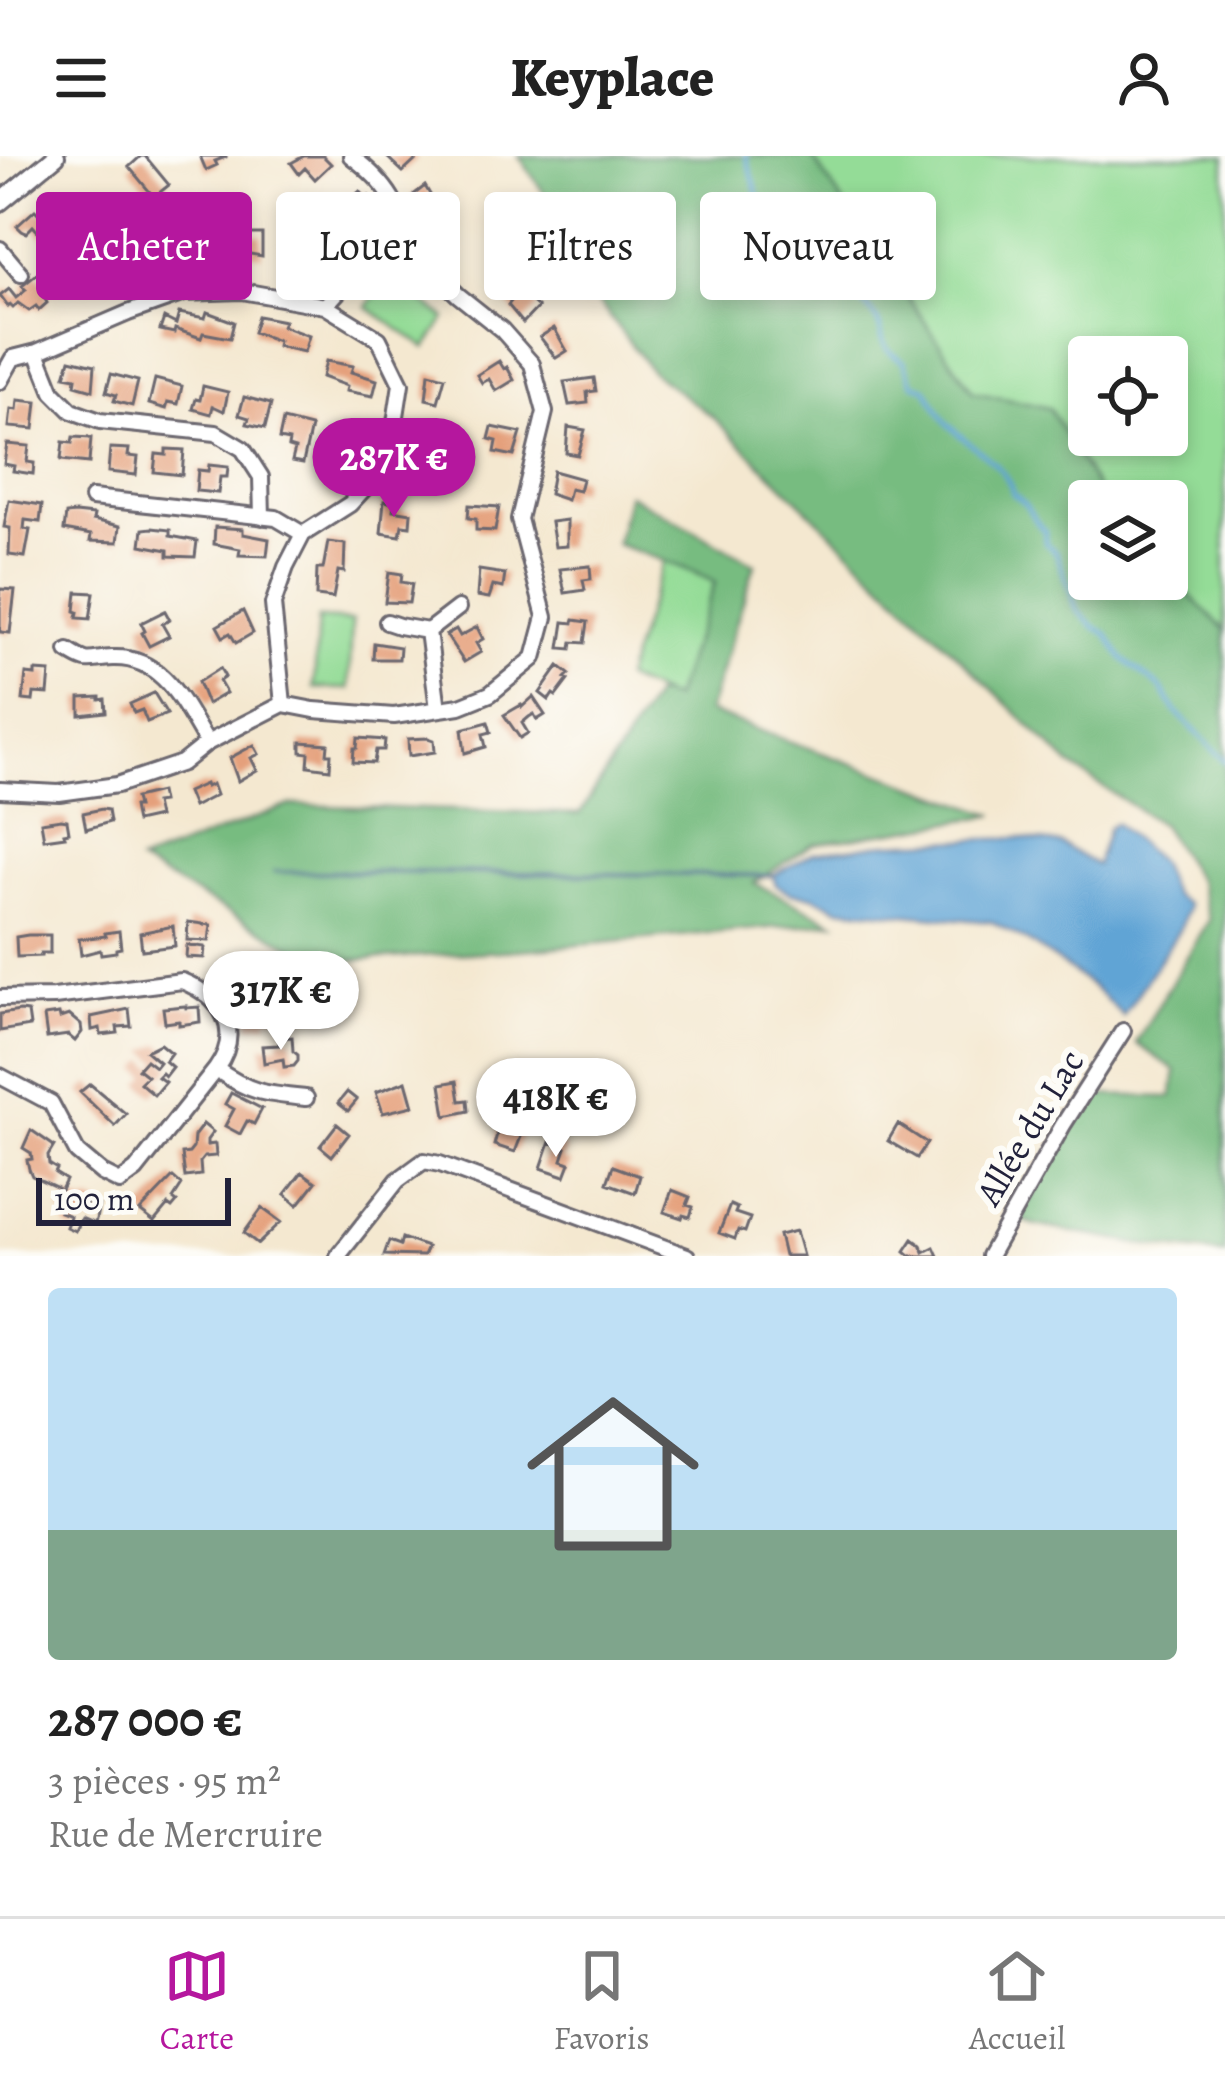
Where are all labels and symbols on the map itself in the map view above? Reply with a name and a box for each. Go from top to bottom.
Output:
pin: 287K € [296,418,492,520]
pin: 317K € [183,951,379,1053]
street label: Allée du Lac [963,1040,1095,1215]
pin: 418K € [458,1058,654,1160]
scale bar [36,1172,231,1225]

